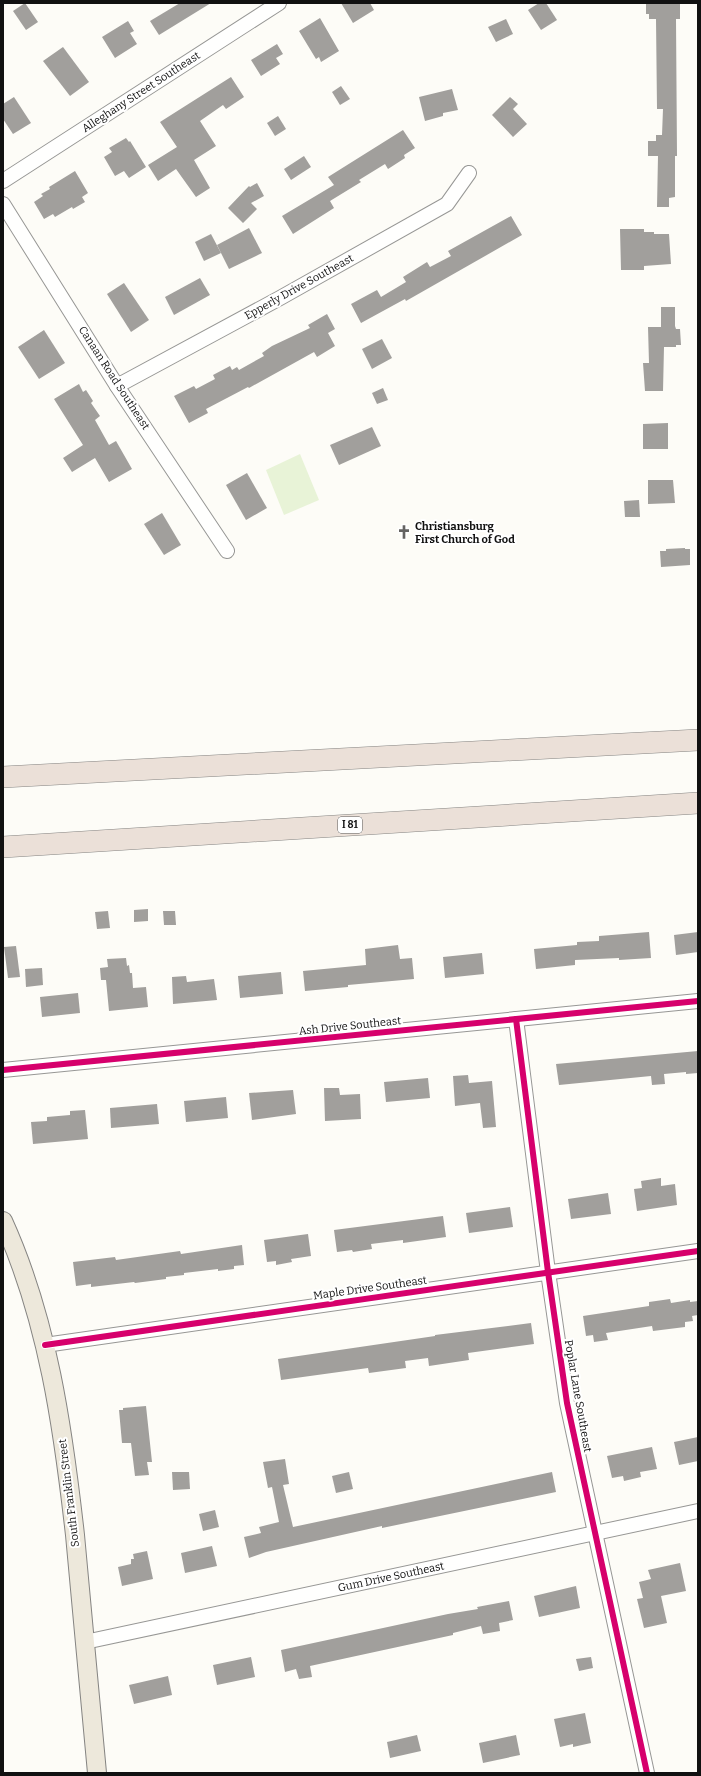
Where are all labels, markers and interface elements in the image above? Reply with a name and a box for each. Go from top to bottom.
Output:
street label: Alleghany Street Southeast [79,49,203,135]
street label: Epperly Drive Southeast [242,252,356,322]
street label: Canaan Road Southeast [76,324,152,432]
place label: Christiansburg First Church of God [415,520,515,546]
church icon: Christiansburg First Church of God [396,524,412,540]
road number: I 81 [338,817,362,833]
street label: Ash Drive Southeast [298,1014,402,1038]
street label: Maple Drive Southeast [312,1274,428,1302]
street label: Poplar Lane Southeast [562,1339,594,1453]
street label: South Franklin Street [56,1438,82,1548]
street label: Gum Drive Southeast [337,1559,445,1595]

